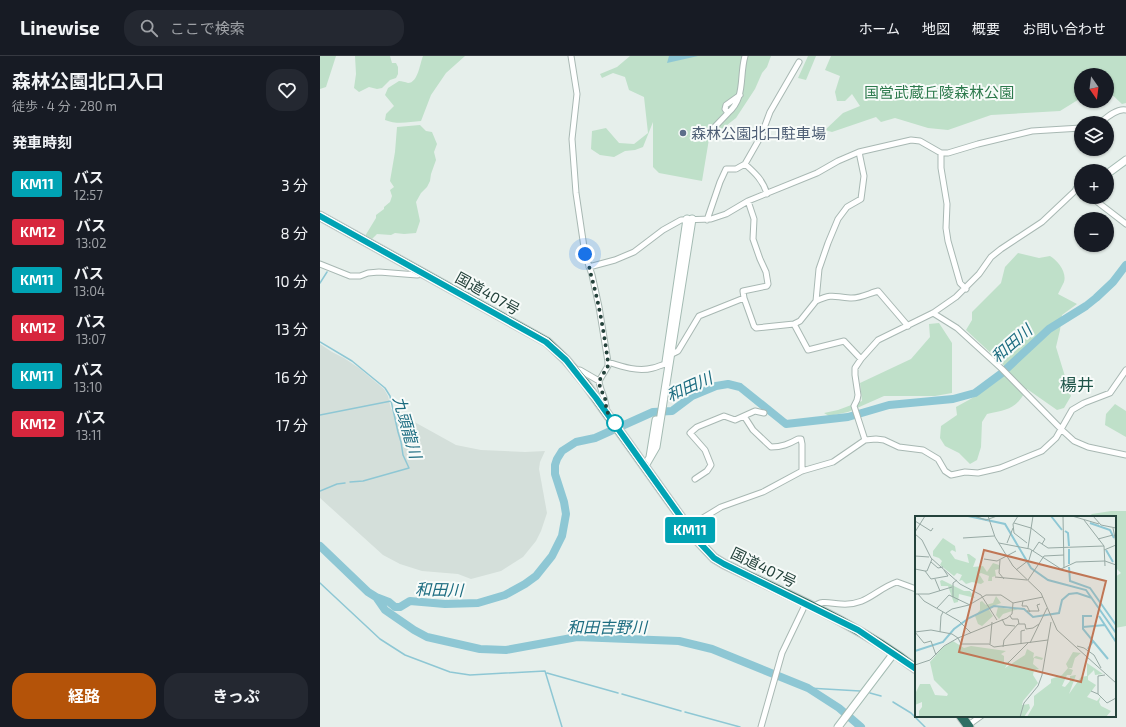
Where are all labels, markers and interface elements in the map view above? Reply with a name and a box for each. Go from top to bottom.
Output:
search box [124,10,404,46]
text: Linewise [20,16,100,39]
icon: search [138,17,160,39]
text: ここで検索 [170,19,245,37]
text: ホーム [858,20,900,37]
text: 地図 [922,20,950,37]
text: 概要 [972,20,1000,37]
text: お問い合わせ [1022,20,1106,37]
north arrow [1074,68,1114,108]
map controls [1074,68,1114,252]
text: 森林公園北口入口 [12,69,164,92]
button: heart [266,69,308,111]
park label: 国営武蔵丘陵森林公園 [864,83,1014,101]
text: 徒歩 · 4 分 · 280 m [12,98,117,114]
button: layers [1074,116,1114,156]
place label: 森林公園北口駐車場 [691,124,826,142]
marker: 森林公園北口駐車場 [678,128,688,138]
text: 発車時刻 [12,133,72,151]
button: + [1074,164,1114,204]
text: バス [74,168,104,186]
text: KM11 [20,175,54,192]
text: 3 分 [281,176,308,194]
text: 12:57 [74,187,103,203]
button: − [1074,212,1114,252]
text: バス [76,216,106,234]
text: KM12 [20,223,56,240]
text: 8 分 [281,224,308,242]
text: 13:02 [76,235,107,251]
your location [575,244,595,264]
text: バス [74,264,104,282]
street label: 国道407号 [453,268,523,318]
text: KM11 [20,271,54,288]
text: 10 分 [275,272,308,290]
text: 13:04 [74,283,105,299]
text: バス [76,312,106,330]
text: KM12 [20,319,56,336]
water label: 和田川 [987,319,1037,366]
text: 13 分 [275,320,308,338]
text: 13:07 [76,331,106,347]
text: バス [74,360,104,378]
text: KM11 [20,367,54,384]
water label: 和田川 [663,367,717,404]
text: 16 分 [275,368,308,386]
district label: 楊井 [1060,374,1094,394]
text: 13:10 [74,379,102,395]
water label: 九頭龍川 [390,394,427,462]
text: バス [76,408,106,426]
unlabelled marker [606,414,624,432]
text: KM12 [20,415,56,432]
text: 17 分 [276,416,308,434]
text: 13:11 [76,427,102,443]
inset map [915,516,1116,717]
line badge: KM11 [662,517,718,543]
text: KM11 [673,521,707,538]
street label: 国道407号 [728,543,800,591]
water label: 和田川 [415,579,465,599]
water label: 和田吉野川 [567,617,649,636]
button: 経路 [12,673,156,719]
button: きっぷ [164,673,308,719]

